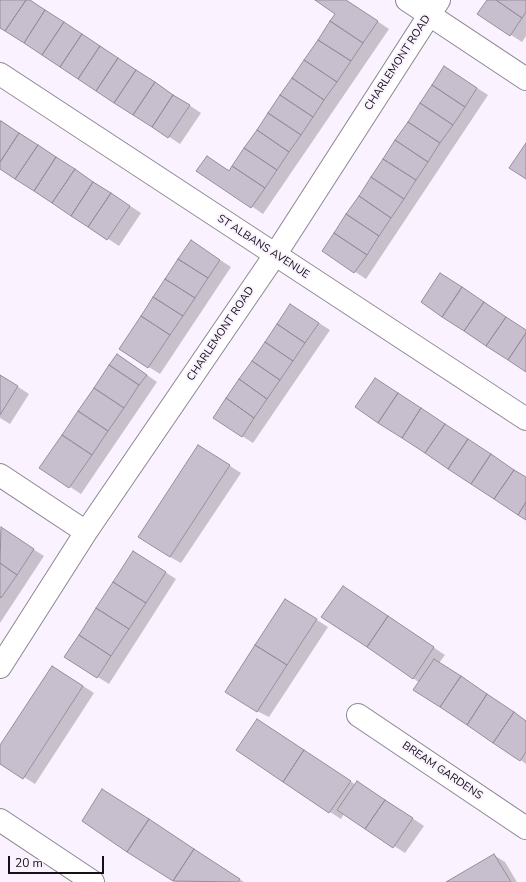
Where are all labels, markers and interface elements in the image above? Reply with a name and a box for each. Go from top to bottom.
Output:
street label: CHARLEMONT ROAD [362,13,434,113]
street label: ST ALBANS AVENUE [214,212,312,282]
street label: CHARLEMONT ROAD [185,284,257,384]
street label: BREAM GARDENS [399,739,485,803]
scale bar [10,848,106,874]
text: 20 m [15,855,43,871]

